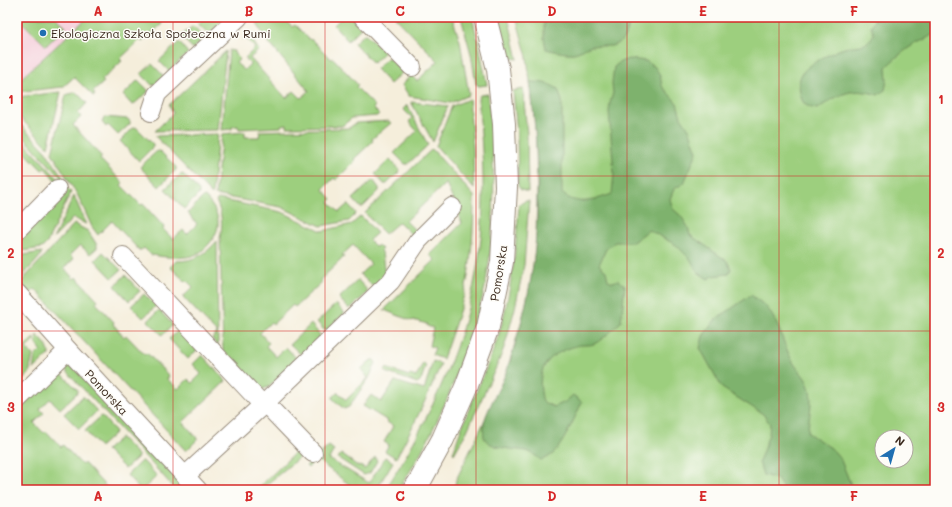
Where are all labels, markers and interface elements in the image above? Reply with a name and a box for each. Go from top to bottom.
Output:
text: A [93,2,103,19]
text: B [245,2,254,19]
text: C [395,2,405,19]
text: D [547,2,557,19]
text: E [699,2,707,19]
text: F [850,2,858,19]
place label: Ekologiczna Szkoła Społeczna w Rumi [51,25,271,41]
marker: Ekologiczna Szkoła Społeczna w Rumi [38,28,48,38]
text: 1 [8,90,14,107]
text: 1 [938,90,944,107]
text: 2 [7,244,15,261]
street label: Pomorska [486,244,510,302]
text: 2 [937,244,945,261]
street label: Pomorska [82,366,132,418]
text: 3 [7,398,15,415]
text: 3 [937,398,945,415]
north arrow [874,429,914,469]
text: N [892,432,908,449]
text: A [93,487,103,504]
text: B [245,487,254,504]
text: C [395,487,405,504]
text: D [547,487,557,504]
text: E [699,487,707,504]
text: F [850,487,858,504]

